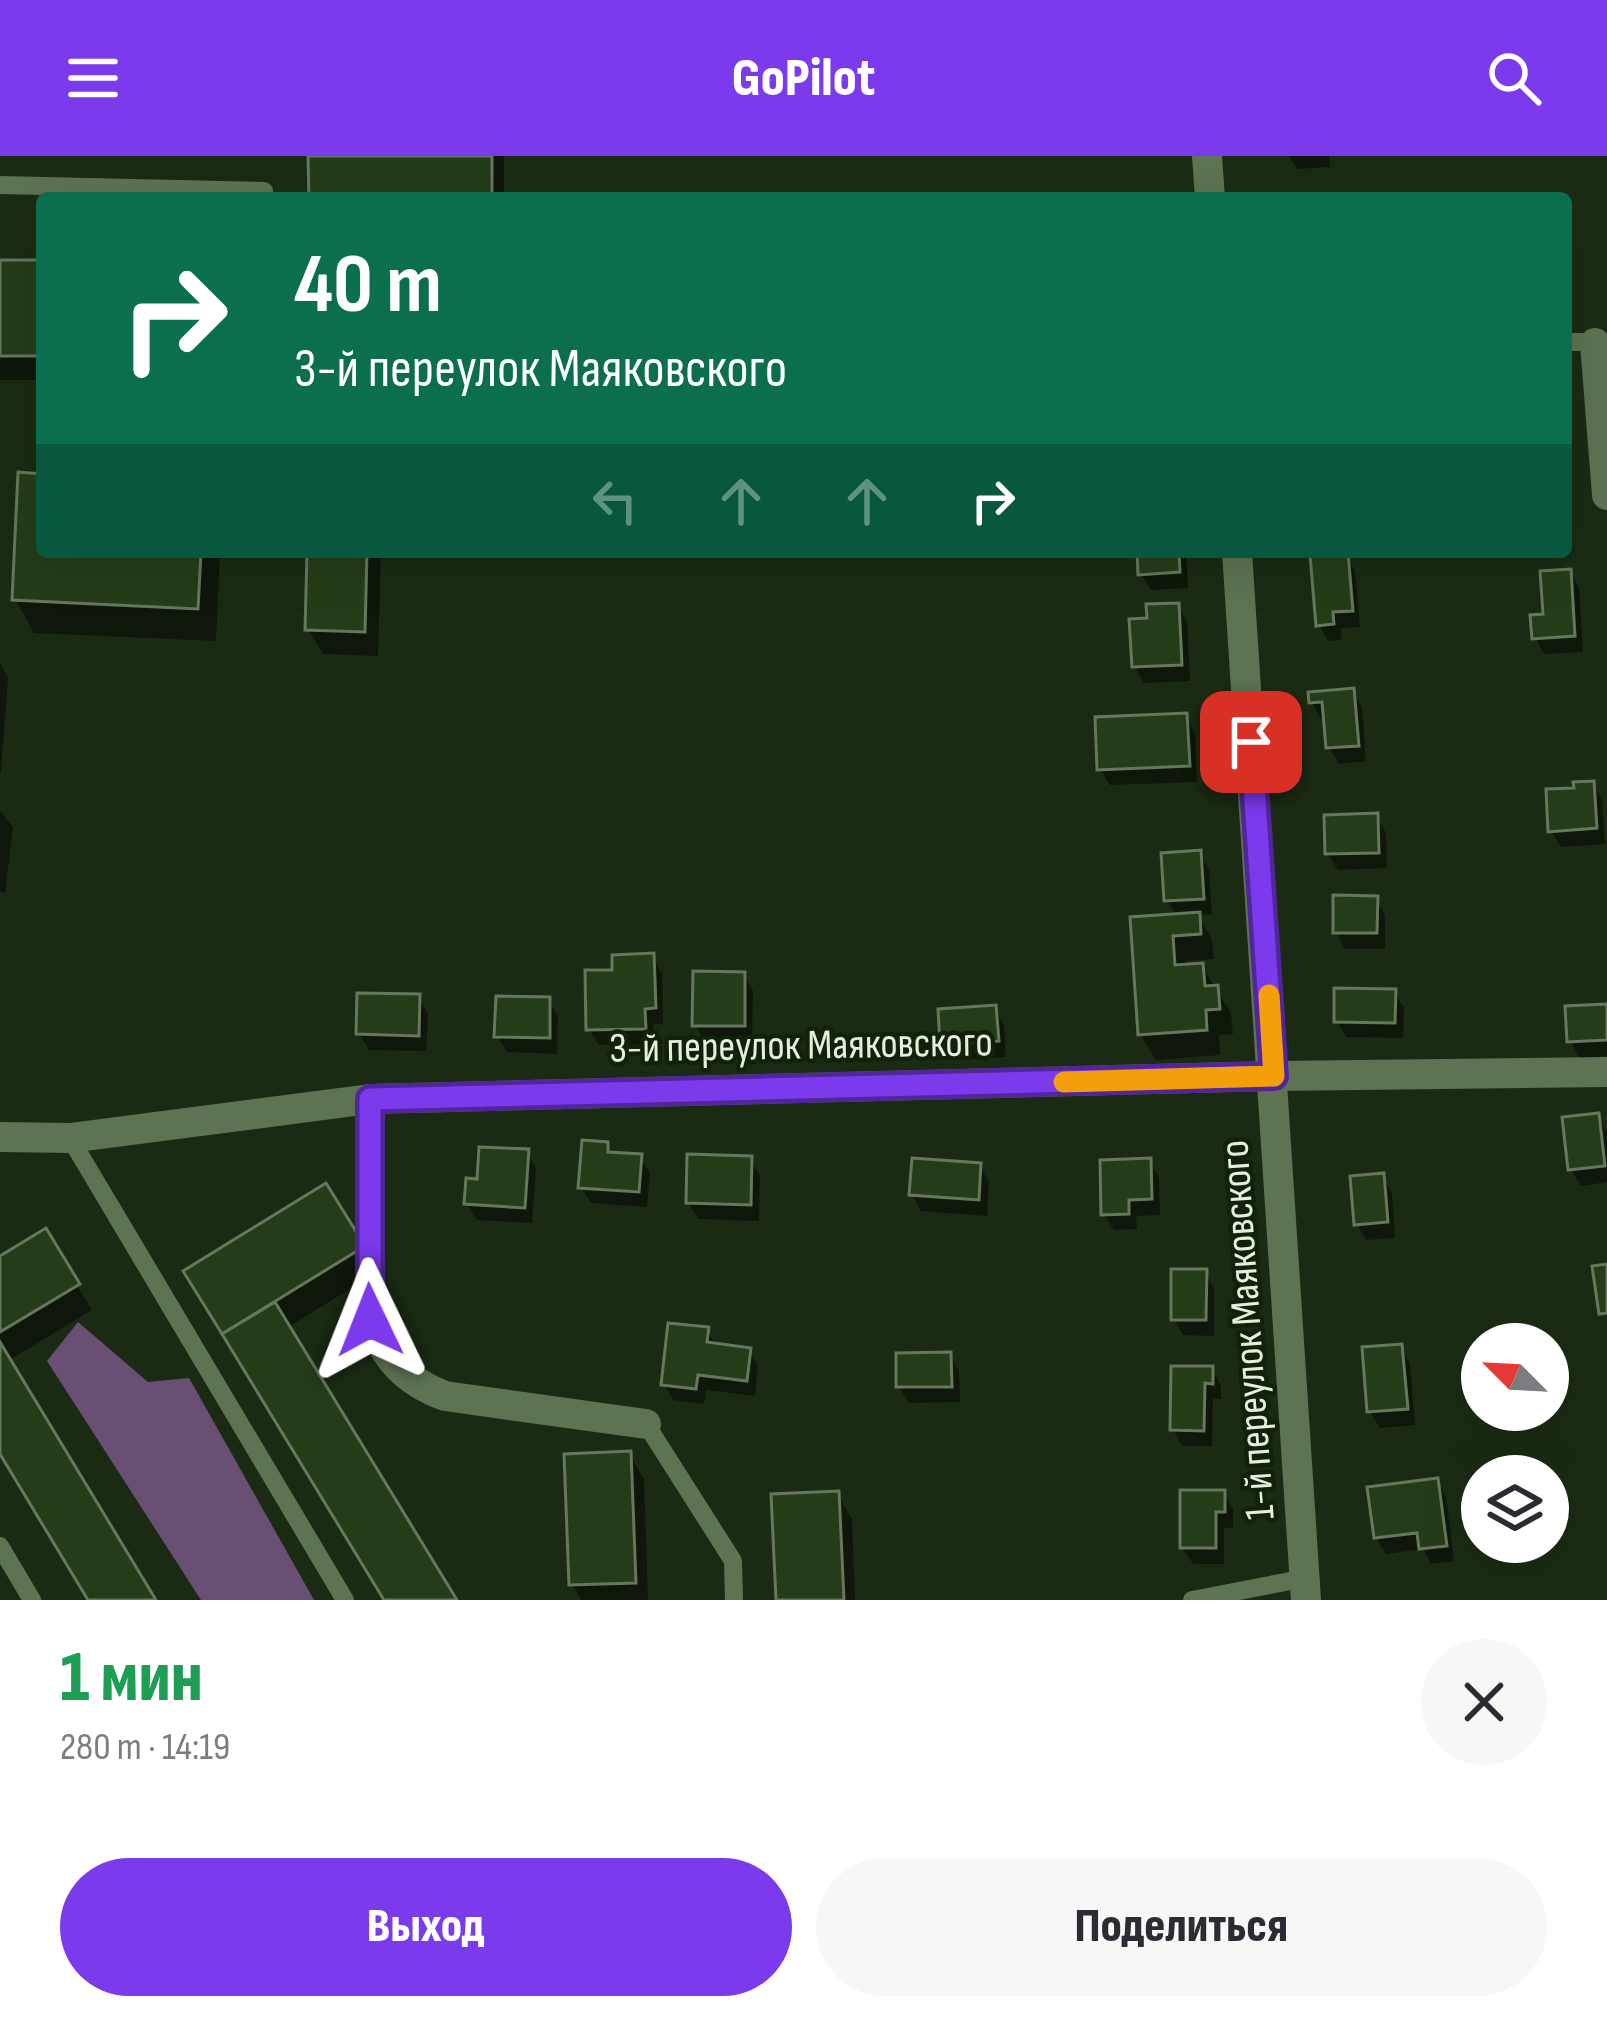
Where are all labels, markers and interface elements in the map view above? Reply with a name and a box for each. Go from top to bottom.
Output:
icon: menu [60,45,126,111]
icon: search [1481,45,1547,111]
text: GoPilot [732,46,875,111]
text: 40 m [294,235,442,336]
icon: right [96,240,252,396]
text: 3-й переулок Маяковского [294,337,787,402]
icon: left [582,468,648,534]
icon: ahead [708,468,774,534]
icon: ahead [834,468,900,534]
icon: right [960,468,1026,534]
pin [1200,691,1302,793]
icon: arrive [1218,709,1284,775]
street label: 3-й переулок Маяковского [609,1017,993,1075]
street label: 1-й переулок Маяковского [1209,1138,1287,1522]
position arrow [307,1257,433,1383]
north arrow [1461,1323,1569,1431]
map controls [1461,1323,1569,1563]
button: layers [1461,1455,1569,1563]
text: 1 мин [60,1635,203,1722]
button: close [1421,1639,1547,1765]
text: 280 m · 14:19 [60,1724,230,1771]
button: Выход [60,1858,792,1996]
button: Поделиться [816,1858,1547,1996]

